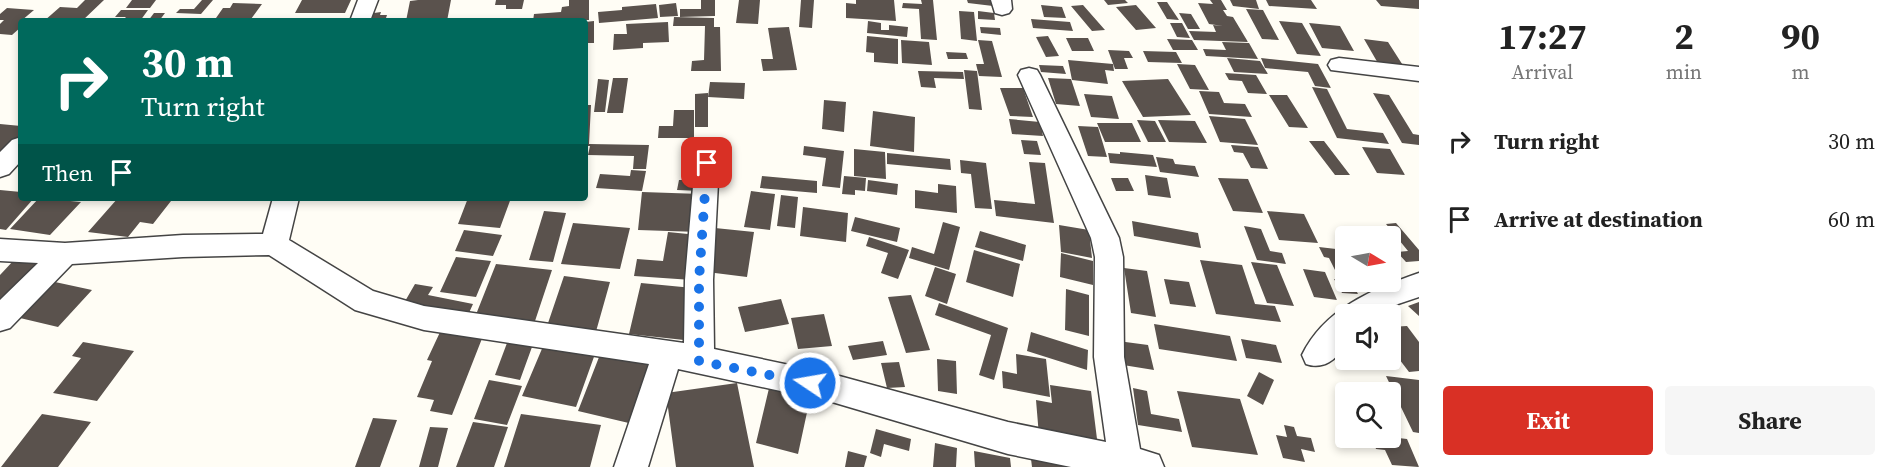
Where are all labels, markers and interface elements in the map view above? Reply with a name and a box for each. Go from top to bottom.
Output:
text: 17:27 [1498,12,1587,61]
text: 2 [1674,12,1694,61]
text: 90 [1781,12,1820,61]
text: 30 m [141,33,234,91]
icon: right [42,42,120,120]
text: Arrival [1512,58,1573,86]
text: min [1666,58,1702,86]
text: m [1791,58,1810,86]
text: Turn right [141,88,265,125]
icon: right [1443,125,1476,158]
text: Turn right [1494,126,1599,156]
text: 30 m [1828,126,1875,156]
pin [681,137,732,188]
icon: arrive [690,146,723,179]
icon: arrive [105,156,138,189]
text: Then [42,158,93,188]
icon: arrive [1443,203,1476,236]
text: Arrive at destination [1494,204,1703,234]
text: 60 m [1828,204,1875,234]
north arrow [1335,226,1401,292]
map controls [1335,226,1401,448]
button: sound [1335,304,1401,370]
position arrow [778,351,842,415]
button: search [1335,382,1401,448]
button: Exit [1443,386,1653,455]
button: Share [1665,386,1875,455]

